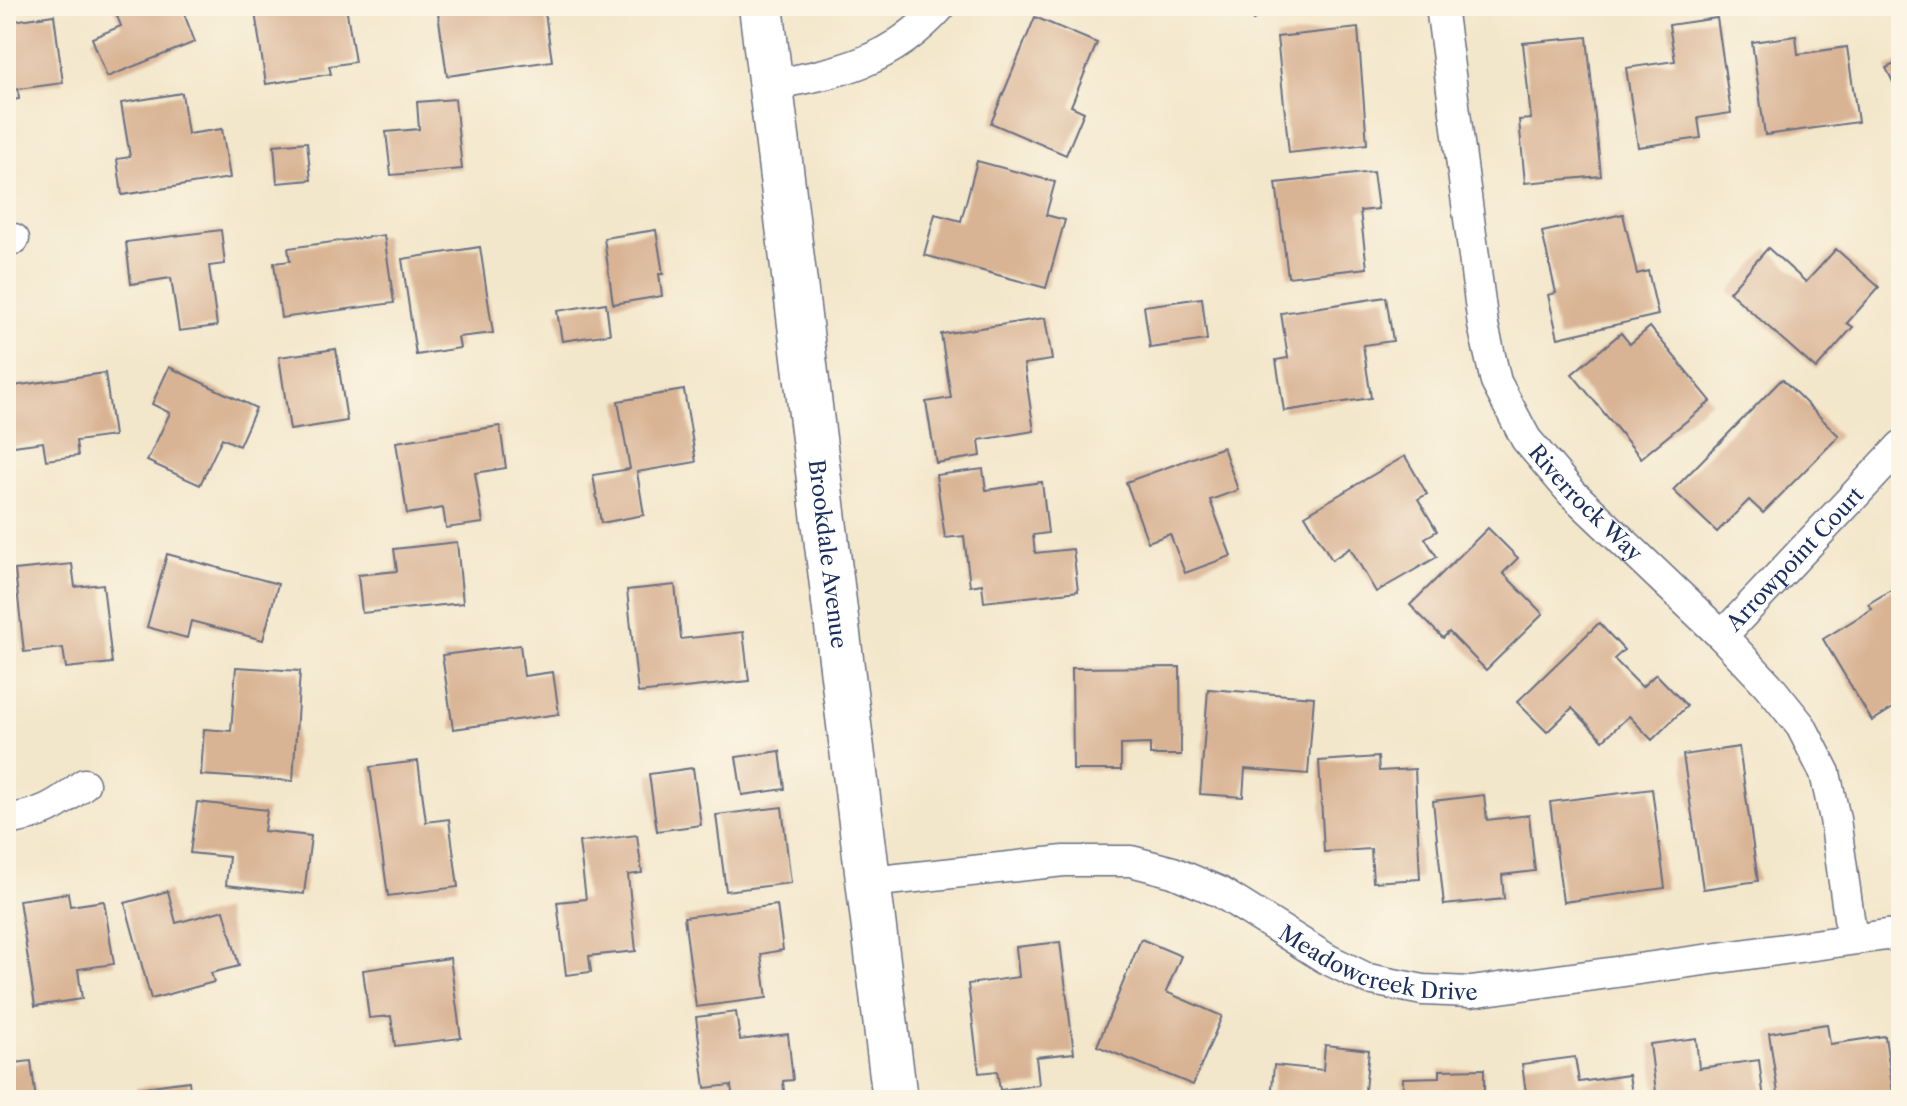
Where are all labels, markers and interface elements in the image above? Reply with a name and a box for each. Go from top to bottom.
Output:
street label: Riverrock Way [1523,439,1649,567]
street label: Brookdale Avenue [803,458,853,650]
street label: Arrowpoint Court [1720,481,1869,637]
street label: Meadowcreek Drive [1274,919,1479,1006]

